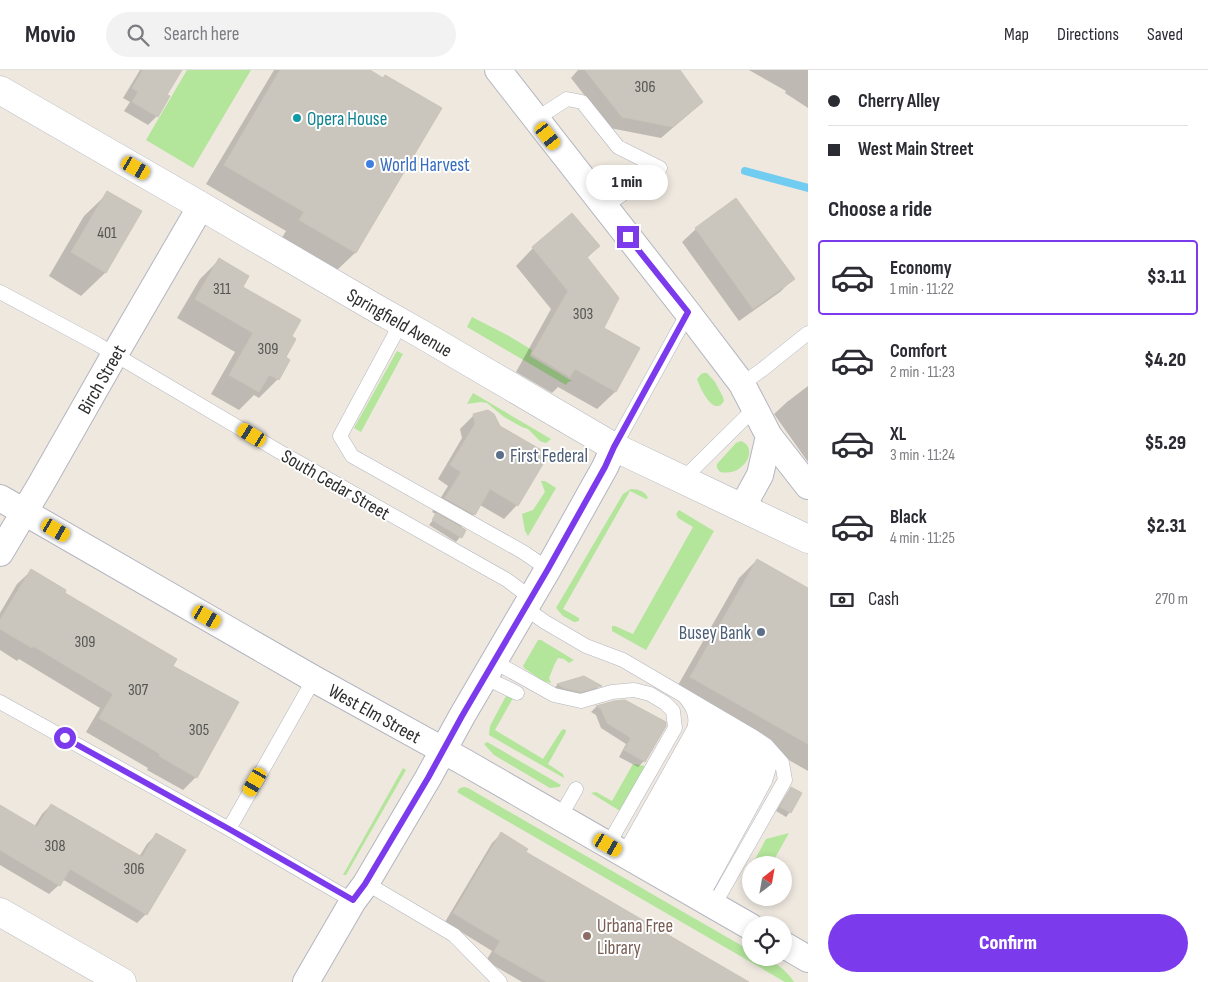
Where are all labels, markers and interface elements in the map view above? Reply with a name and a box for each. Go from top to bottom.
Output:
search box [106,12,456,57]
text: Movio [25,20,76,49]
icon: search [124,21,152,49]
text: Search here [164,23,239,46]
text: Map [1004,24,1029,45]
text: Directions [1057,24,1119,45]
text: Saved [1147,24,1183,45]
house number: 306 [635,78,655,97]
text: Cherry Alley [858,90,940,113]
place label: Opera House [307,108,387,131]
marker: Opera House [291,112,303,124]
car [532,120,563,152]
text: West Main Street [858,138,974,161]
car [119,154,152,182]
place label: World Harvest [380,154,470,177]
marker: World Harvest [364,158,376,170]
callout: 1 min [587,164,669,200]
text: 1 min [612,173,642,192]
text: Choose a ride [828,196,932,223]
house number: 401 [97,224,117,243]
route end [617,226,639,248]
icon: car [830,255,875,300]
text: Economy [890,257,952,280]
text: $3.11 [1147,266,1186,289]
house number: 311 [213,280,231,299]
text: 1 min · 11:22 [890,280,954,299]
street label: Springfield Avenue [343,284,456,363]
house number: 303 [573,305,593,324]
icon: car [830,338,875,383]
house number: 309 [258,340,278,359]
text: Comfort [890,340,947,363]
street label: Birch Street [73,341,131,418]
text: $4.20 [1144,349,1186,372]
text: 2 min · 11:23 [890,363,955,382]
car [235,421,268,449]
icon: car [830,421,875,466]
text: XL [890,423,906,446]
text: $5.29 [1145,432,1186,455]
street label: South Cedar Street [277,445,394,526]
place label: First Federal [510,445,588,468]
text: 3 min · 11:24 [890,446,955,465]
marker: First Federal [494,449,506,461]
icon: car [830,504,875,549]
text: Black [890,506,927,529]
text: $2.31 [1146,515,1186,538]
car [39,516,72,544]
text: 4 min · 11:25 [890,529,955,548]
icon: cash [828,586,856,614]
text: Cash [868,588,899,611]
text: 270 m [1155,590,1188,609]
car [190,603,223,631]
place label: Busey Bank [679,622,752,645]
marker: Busey Bank [755,626,767,638]
house number: 309 [75,633,95,652]
street label: West Elm Street [324,680,425,749]
house number: 307 [128,681,149,700]
house number: 305 [189,721,209,740]
route start [54,727,76,749]
car [241,765,268,799]
car [591,831,624,859]
house number: 308 [45,837,65,856]
north arrow [742,856,792,906]
map controls [742,856,792,966]
house number: 306 [124,860,144,879]
button: Confirm [828,914,1188,972]
place label: Urbana Free Library [597,915,673,960]
button: locate [742,916,792,966]
marker: Urbana Free Library [581,930,593,942]

